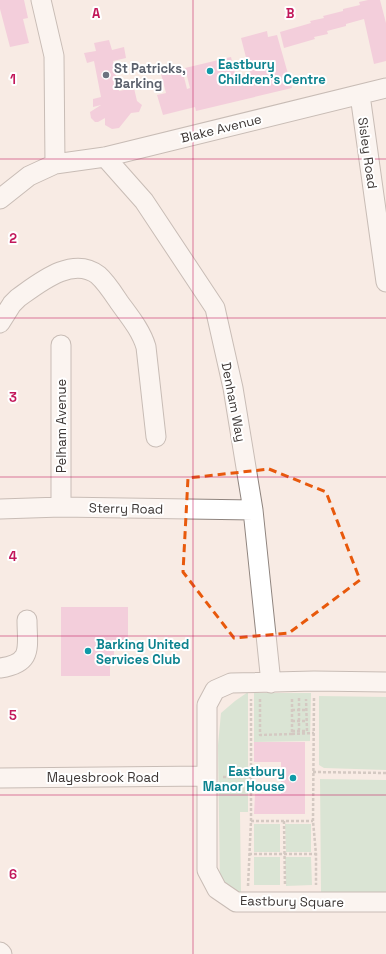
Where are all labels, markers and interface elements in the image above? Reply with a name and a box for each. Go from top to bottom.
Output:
text: A [92,5,101,22]
text: B [286,5,295,22]
place label: Eastbury Children's Centre [218,56,326,88]
place label: St Patricks, Barking [114,60,186,92]
marker: Eastbury Children's Centre [205,66,215,76]
marker: St Patricks, Barking [101,70,111,80]
text: 1 [10,71,16,88]
street label: Blake Avenue [179,110,263,147]
street label: Sisley Road [354,116,381,190]
text: 2 [9,230,17,247]
street label: Denham Way [217,361,250,443]
street label: Pelham Avenue [53,379,70,473]
text: 3 [9,389,17,406]
street label: Sterry Road [89,499,163,518]
text: 4 [9,548,17,565]
place label: Barking United Services Club [96,636,189,668]
marker: Barking United Services Club [83,646,93,656]
text: 5 [9,707,17,724]
place label: Eastbury Manor House [203,763,285,795]
street label: Mayesbrook Road [47,769,159,786]
marker: Eastbury Manor House [288,773,298,783]
text: 6 [9,866,17,883]
street label: Eastbury Square [240,892,344,911]

